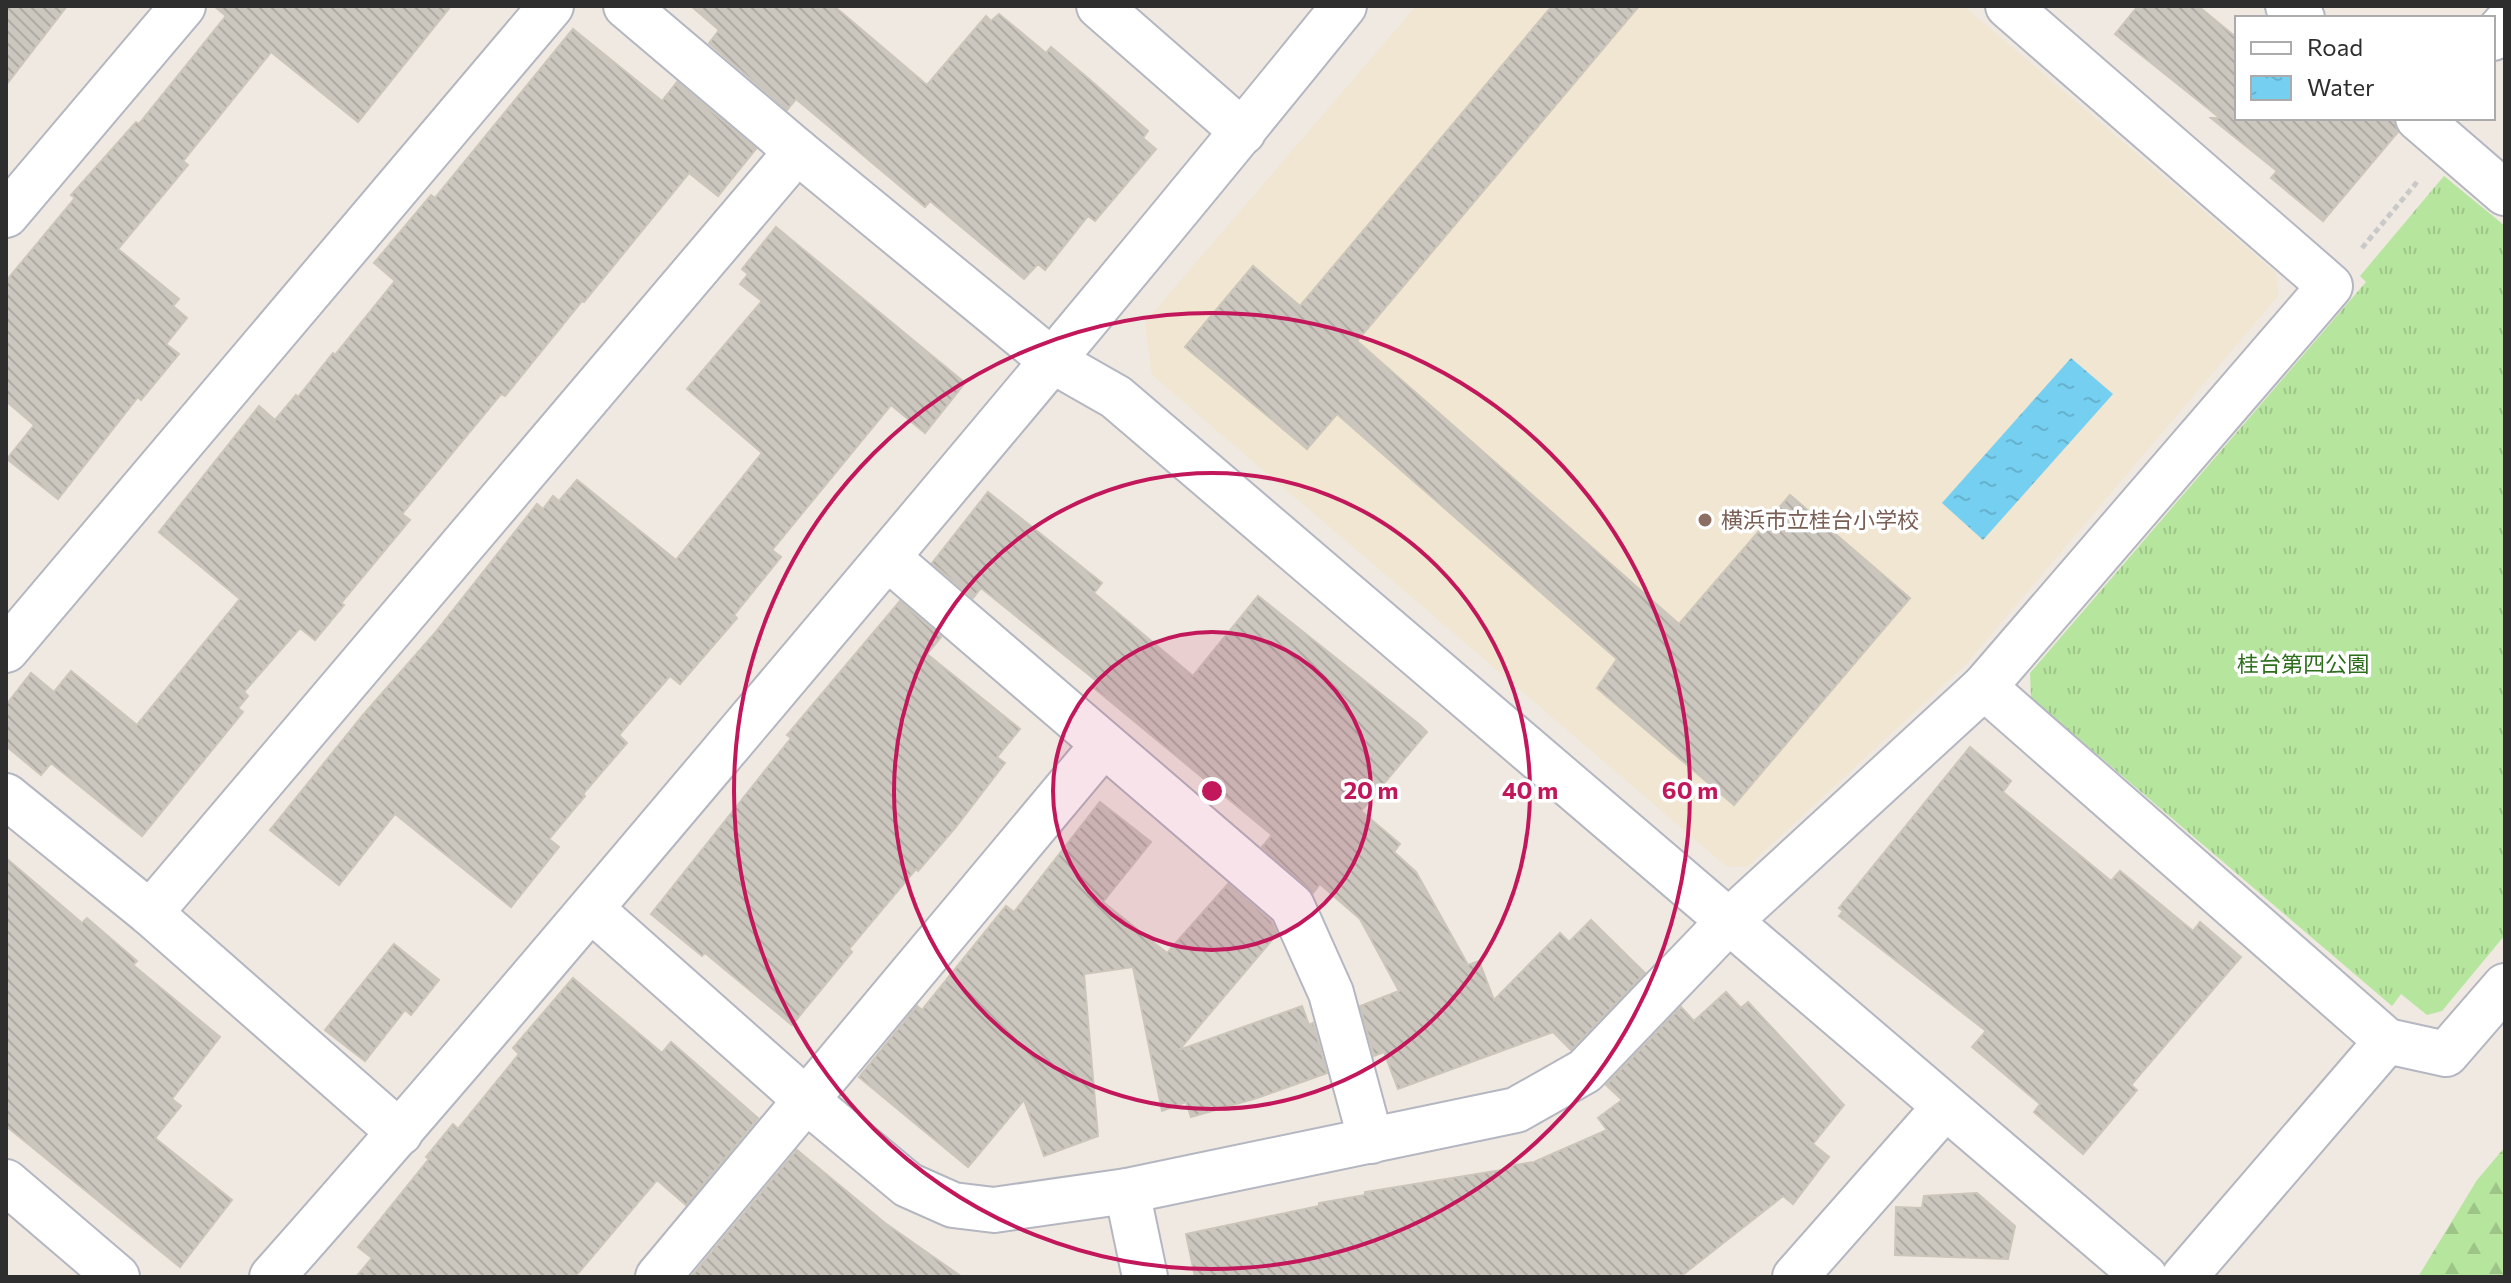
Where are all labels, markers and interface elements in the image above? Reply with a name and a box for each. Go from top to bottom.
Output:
legend [2235,16,2495,120]
text: Road [2307,32,2363,61]
text: Water [2307,72,2375,101]
place label: 横浜市立桂台小学校 [1721,506,1919,533]
marker: 横浜市立桂台小学校 [1696,511,1714,529]
park label: 桂台第四公園 [2237,650,2369,677]
text: 20 m [1344,775,1398,804]
text: 40 m [1502,775,1558,804]
text: 60 m [1662,775,1718,804]
centre of rings [1198,777,1226,805]

